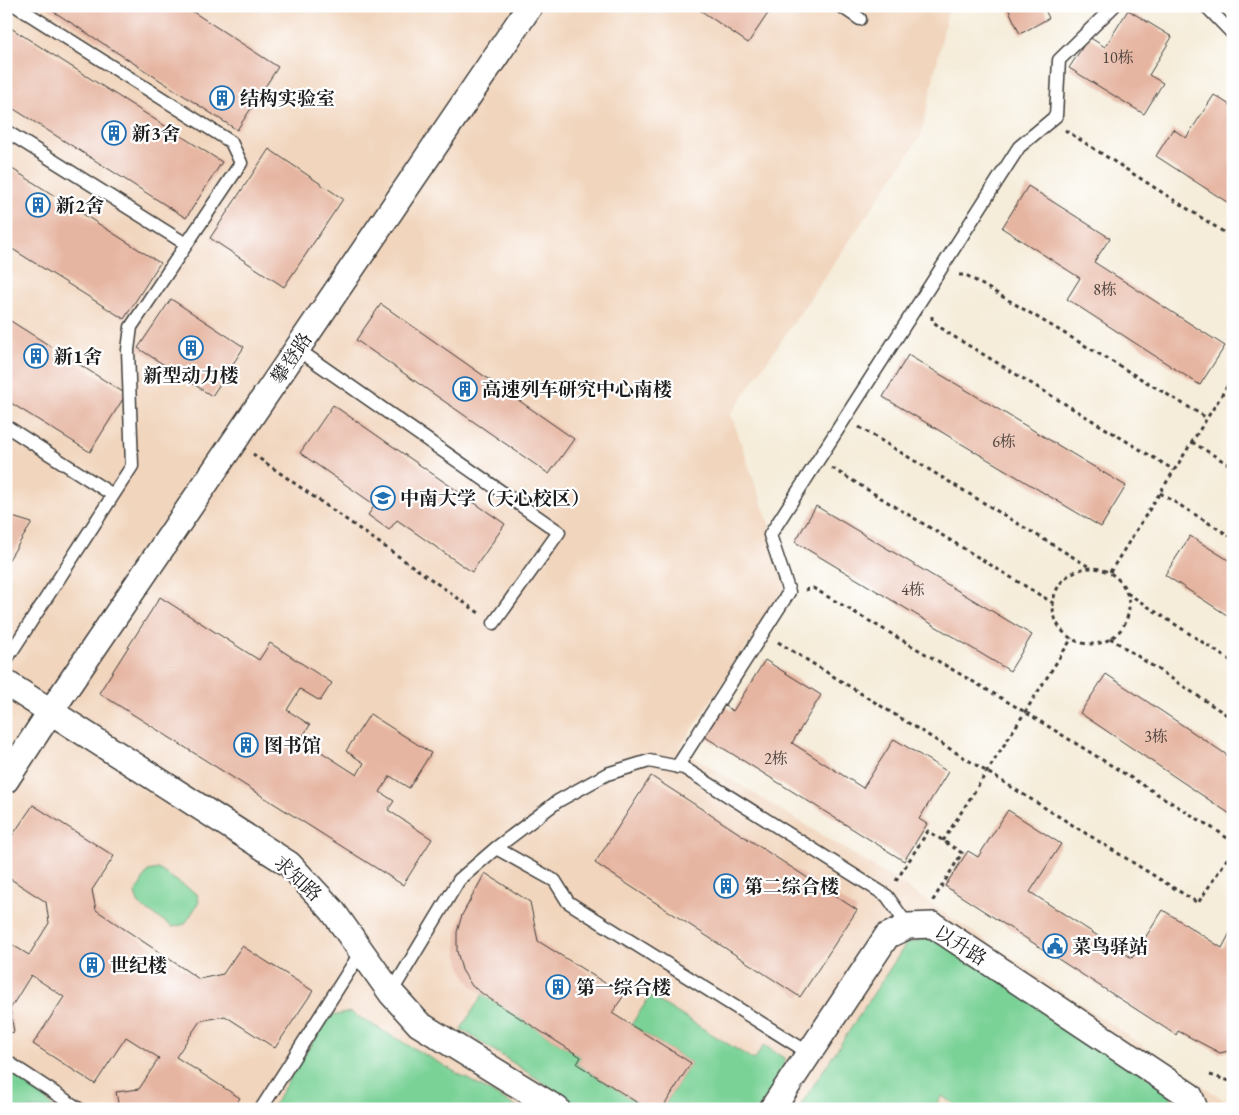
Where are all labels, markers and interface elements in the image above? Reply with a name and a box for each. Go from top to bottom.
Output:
house number: 10栋 [1102,47,1134,68]
building icon: 结构实验室 [209,85,235,111]
place label: 结构实验室 [240,86,335,111]
building icon: 新3舍 [101,120,127,146]
place label: 新3舍 [132,121,180,146]
building icon: 新2舍 [25,192,51,218]
place label: 新2舍 [56,193,104,218]
house number: 8栋 [1093,279,1117,300]
street label: 攀登路 [265,328,318,389]
building icon: 新型动力楼 [178,335,204,361]
building icon: 新1舍 [23,343,49,369]
place label: 新1舍 [54,344,102,369]
place label: 新型动力楼 [143,363,239,388]
building icon: 高速列车研究中心南楼 [452,376,478,402]
place label: 高速列车研究中心南楼 [482,377,672,402]
house number: 6栋 [992,431,1016,452]
school or university icon: 中南大学（天心校区） [370,485,396,511]
place label: 中南大学（天心校区） [400,486,590,511]
house number: 4栋 [901,579,925,600]
house number: 3栋 [1144,726,1168,747]
building icon: 图书馆 [233,732,259,758]
place label: 图书馆 [264,733,321,758]
house number: 2栋 [764,748,788,769]
street label: 求知路 [268,850,327,907]
building icon: 第二综合楼 [713,873,739,899]
place label: 第二综合楼 [744,874,839,899]
street label: 以升路 [930,920,992,971]
public building icon: 菜鸟驿站 [1042,933,1068,959]
place label: 菜鸟驿站 [1072,934,1148,959]
building icon: 世纪楼 [79,952,105,978]
place label: 世纪楼 [110,953,167,978]
building icon: 第一综合楼 [545,974,571,1000]
place label: 第一综合楼 [576,975,671,1000]

